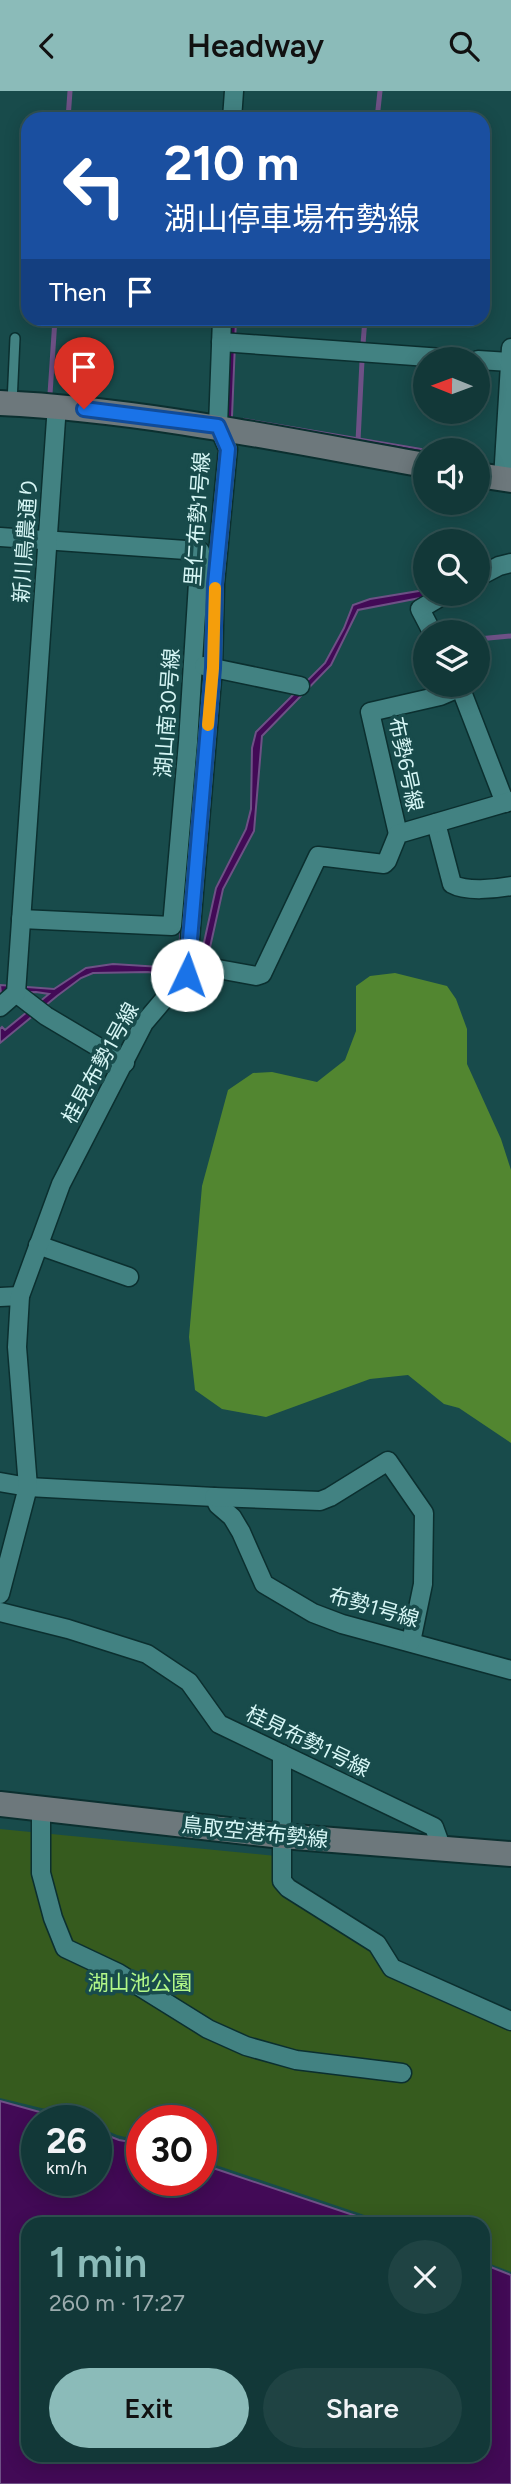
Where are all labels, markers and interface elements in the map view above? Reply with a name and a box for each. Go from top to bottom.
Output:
icon: back [28,27,66,65]
text: Headway [187,27,324,65]
icon: search [445,27,483,65]
text: 210 m [164,133,299,192]
icon: left [49,140,140,231]
text: 湖山停車場布勢線 [164,200,420,238]
icon: arrive [121,273,159,311]
text: Then [49,276,107,308]
pin [54,337,114,409]
north arrow [413,347,490,423]
map controls [413,347,490,697]
icon: arrive [65,348,103,386]
button: sound [413,438,490,515]
street label: 里仁布勢1号線 [180,451,214,587]
street label: 新川鳥農通り [8,476,42,604]
button: search [413,529,490,606]
button: layers [413,620,490,697]
street label: 湖山南30号線 [150,647,184,779]
street label: 布勢6号線 [384,715,428,813]
position arrow [150,938,224,1012]
street label: 桂見布勢1号線 [56,998,144,1128]
street label: 布勢1号線 [326,1582,422,1632]
street label: 桂見布勢1号線 [242,1700,374,1782]
street label: 鳥取空港布勢線 [181,1812,329,1852]
park label: 湖山池公園 [88,1970,193,1995]
speed limit sign: 30 [126,2105,217,2196]
text: 26 [46,2120,87,2162]
text: km/h [46,2157,87,2179]
text: 1 min [49,2237,147,2288]
button: close [388,2240,462,2314]
text: 260 m · 17:27 [49,2289,185,2317]
button: Exit [49,2368,249,2448]
button: Share [263,2368,462,2448]

